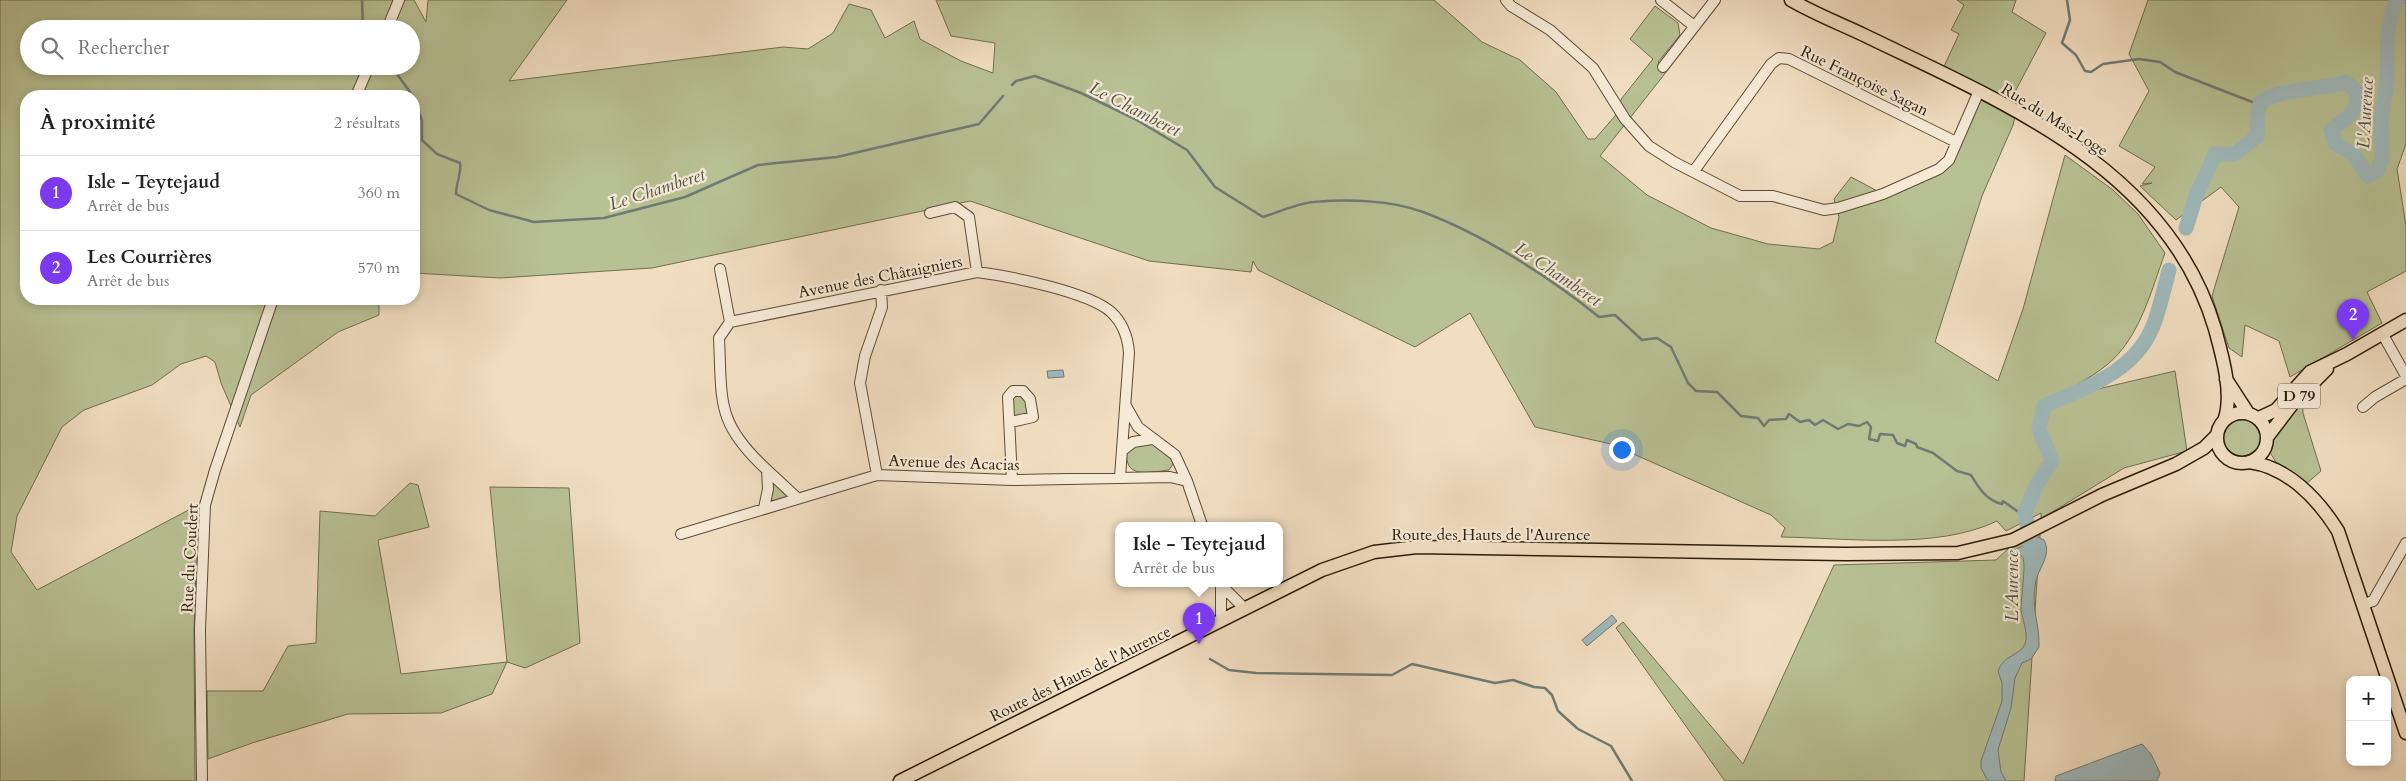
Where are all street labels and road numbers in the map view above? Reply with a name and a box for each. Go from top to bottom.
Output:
street label: Rue Françoise Sagan [1797,40,1932,121]
street label: Rue du Mas-Loge [1997,78,2112,162]
street label: Avenue des Châtaigniers [796,250,964,304]
road number: D 79 [2278,384,2320,408]
street label: Avenue des Acacias [888,450,1020,476]
street label: Rue du Coudert [176,503,204,613]
street label: Route des Hauts de l'Aurence [1391,524,1591,546]
street label: Route des Hauts de l'Aurence [986,620,1175,727]

